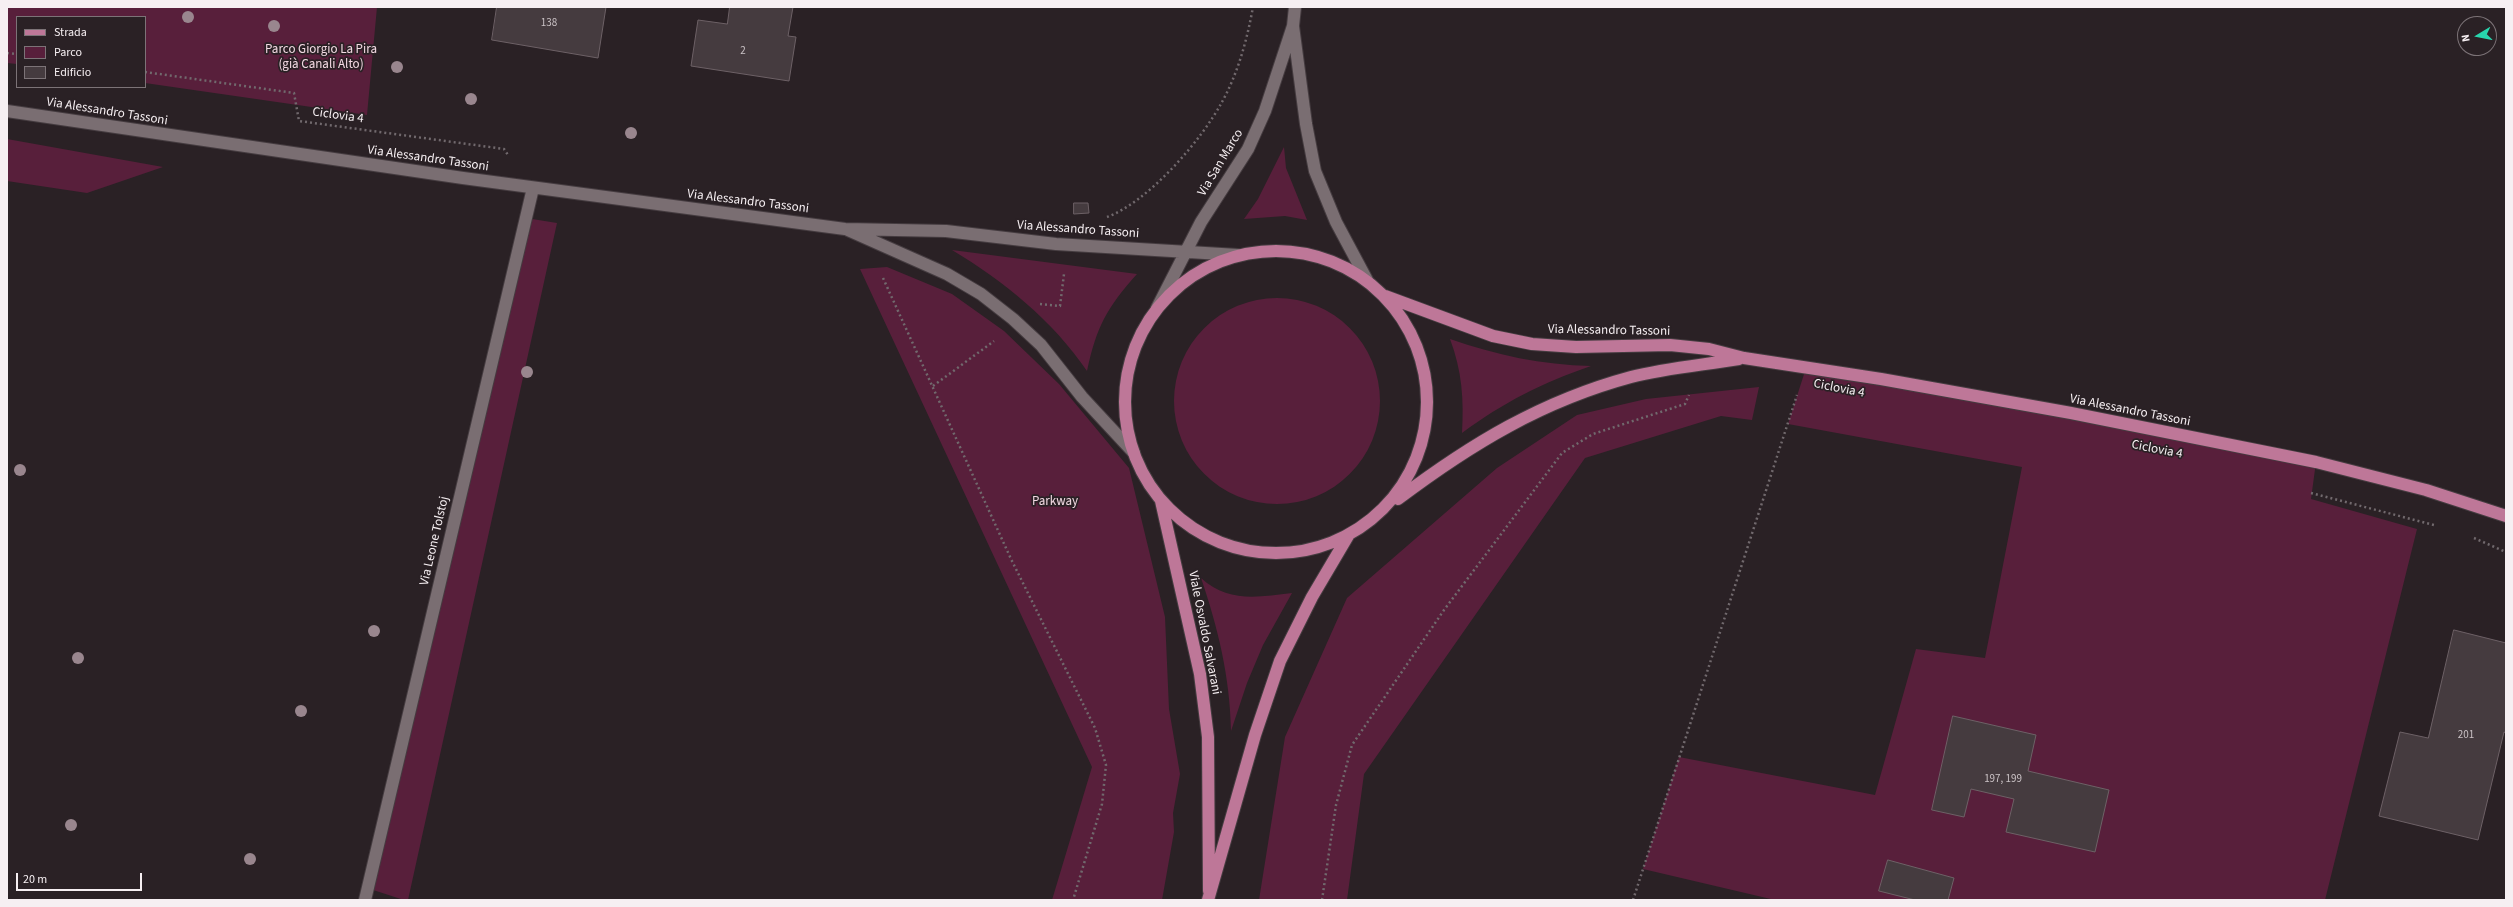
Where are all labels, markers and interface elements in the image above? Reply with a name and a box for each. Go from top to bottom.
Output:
legend [16,16,146,88]
north arrow [2457,16,2497,56]
house number: 138 [541,17,557,31]
text: Strada [54,24,87,41]
text: N [2458,33,2474,43]
park label: Parco Giorgio La Pira (già Canali Alto) [265,42,377,73]
text: Parco [54,44,82,61]
house number: 2 [740,45,746,59]
text: Edificio [54,64,91,81]
street label: Via Alessandro Tassoni [45,95,169,129]
street label: Ciclovia 4 [311,105,365,127]
street label: Via San Marco [1195,127,1247,199]
street label: Via Alessandro Tassoni [366,143,490,175]
street label: Via Alessandro Tassoni [686,187,810,217]
street label: Via Alessandro Tassoni [1016,218,1140,242]
street label: Via Alessandro Tassoni [1548,322,1670,340]
street label: Ciclovia 4 [1812,376,1866,402]
street label: Via Alessandro Tassoni [2068,392,2192,430]
street label: Ciclovia 4 [2130,437,2184,463]
park label: Parkway [1032,494,1078,510]
street label: Via Leone Tolstoj [417,495,453,587]
street label: Viale Osvaldo Salvarani [1184,570,1224,696]
house number: 201 [2458,729,2474,743]
house number: 197, 199 [1984,773,2022,787]
scale bar [18,865,144,891]
text: 20 m [23,871,47,888]

